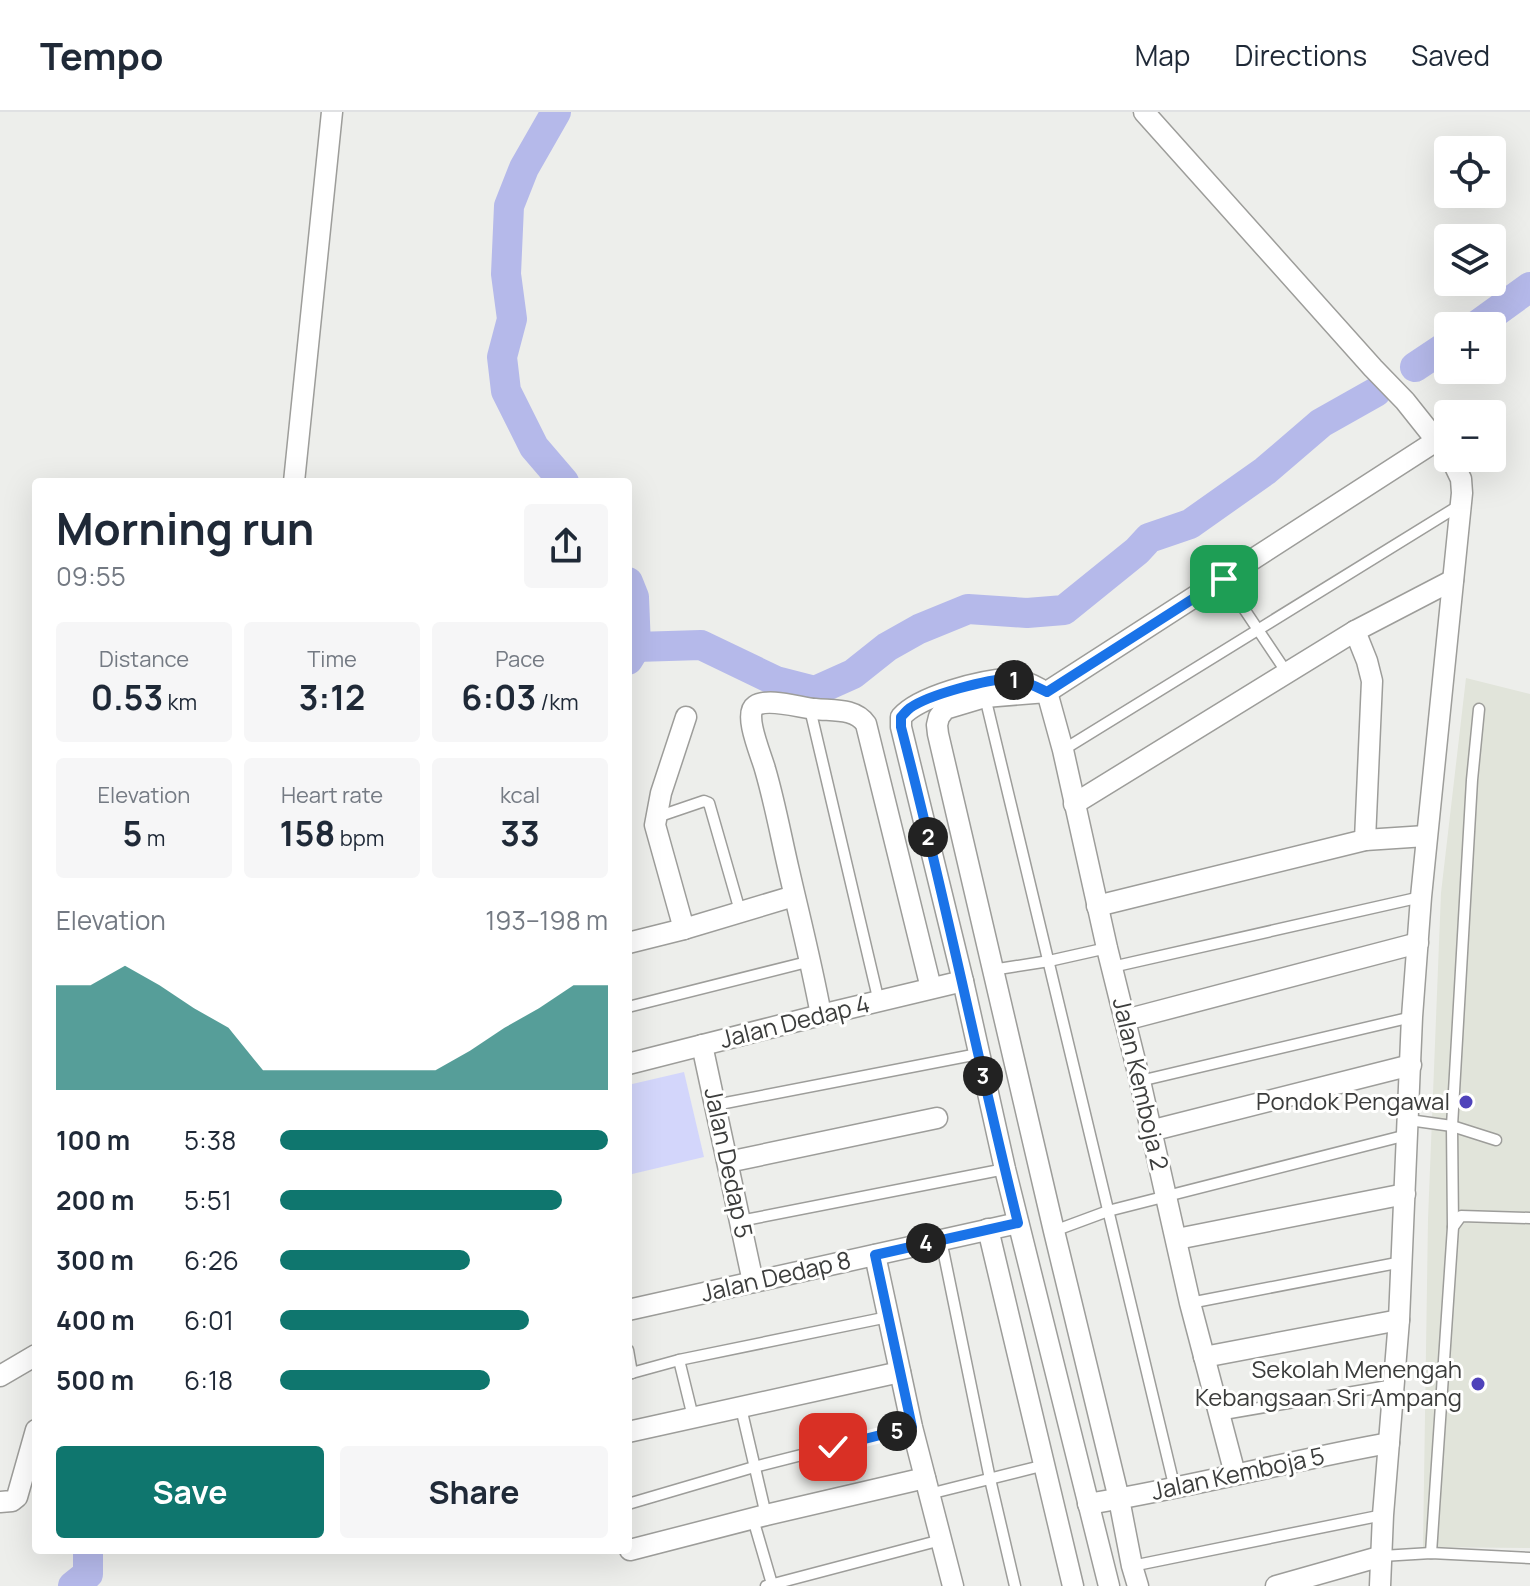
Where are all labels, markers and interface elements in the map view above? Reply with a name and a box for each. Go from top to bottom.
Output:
text: Tempo [40,29,163,81]
text: Map [1135,36,1190,74]
text: Directions [1234,36,1367,74]
text: Saved [1411,36,1490,74]
map controls [1434,136,1506,472]
button: locate [1434,136,1506,208]
button: layers [1434,224,1506,296]
button: + [1434,312,1506,384]
button: − [1434,400,1506,472]
text: Morning run [56,498,314,558]
button: share [524,504,608,588]
pin [1190,545,1258,613]
icon: arrive [1202,557,1246,601]
text: 09:55 [56,558,126,594]
text: Distance [99,644,189,674]
text: Time [307,644,357,674]
text: Pace [495,644,545,674]
pin: 1 [994,660,1034,700]
text: 1 [1009,665,1019,695]
text: 0.53 [91,674,163,720]
text: 3:12 [299,674,365,720]
text: 6:03 [461,674,536,720]
text: km [163,687,197,717]
text: /km [536,687,579,717]
text: Elevation [98,780,190,810]
text: Heart rate [281,780,383,810]
text: kcal [500,780,540,810]
text: 5 [123,810,142,856]
text: 158 [280,810,335,856]
text: 33 [500,810,540,856]
pin: 2 [908,817,948,857]
text: 2 [921,822,935,852]
text: m [142,823,166,853]
text: bpm [335,823,384,853]
text: Elevation [56,902,166,938]
text: 193–198 m [485,902,608,938]
street label: Jalan Dedap 4 [716,986,873,1055]
street label: Jalan Kemboja 2 [1106,994,1177,1173]
pin: 3 [963,1056,1003,1096]
text: 3 [977,1061,989,1091]
street label: Jalan Dedap 5 [697,1084,762,1241]
place label: Pondok Pengawal [1256,1084,1450,1117]
marker: Pondok Pengawal [1457,1093,1475,1111]
text: 100 m [56,1122,130,1158]
text: 5:38 [184,1122,236,1158]
text: 200 m [56,1182,134,1218]
text: 5:51 [184,1182,232,1218]
pin: 4 [906,1223,946,1263]
text: 4 [919,1228,933,1258]
text: 300 m [56,1242,134,1278]
text: 6:26 [184,1242,239,1278]
street label: Jalan Dedap 8 [697,1242,854,1309]
text: 400 m [56,1302,135,1338]
text: 6:01 [184,1302,234,1338]
place label: Sekolah Menengah Kebangsaan Sri Ampang [1195,1352,1462,1413]
text: 500 m [56,1362,134,1398]
text: 6:18 [184,1362,233,1398]
marker: Sekolah Menengah Kebangsaan Sri Ampang [1469,1375,1487,1393]
pin: 5 [877,1411,917,1451]
pin [799,1413,867,1481]
text: 5 [891,1416,903,1446]
icon: check [811,1425,855,1469]
street label: Jalan Kemboja 5 [1148,1438,1327,1507]
button: Save [56,1446,324,1538]
button: Share [340,1446,608,1538]

